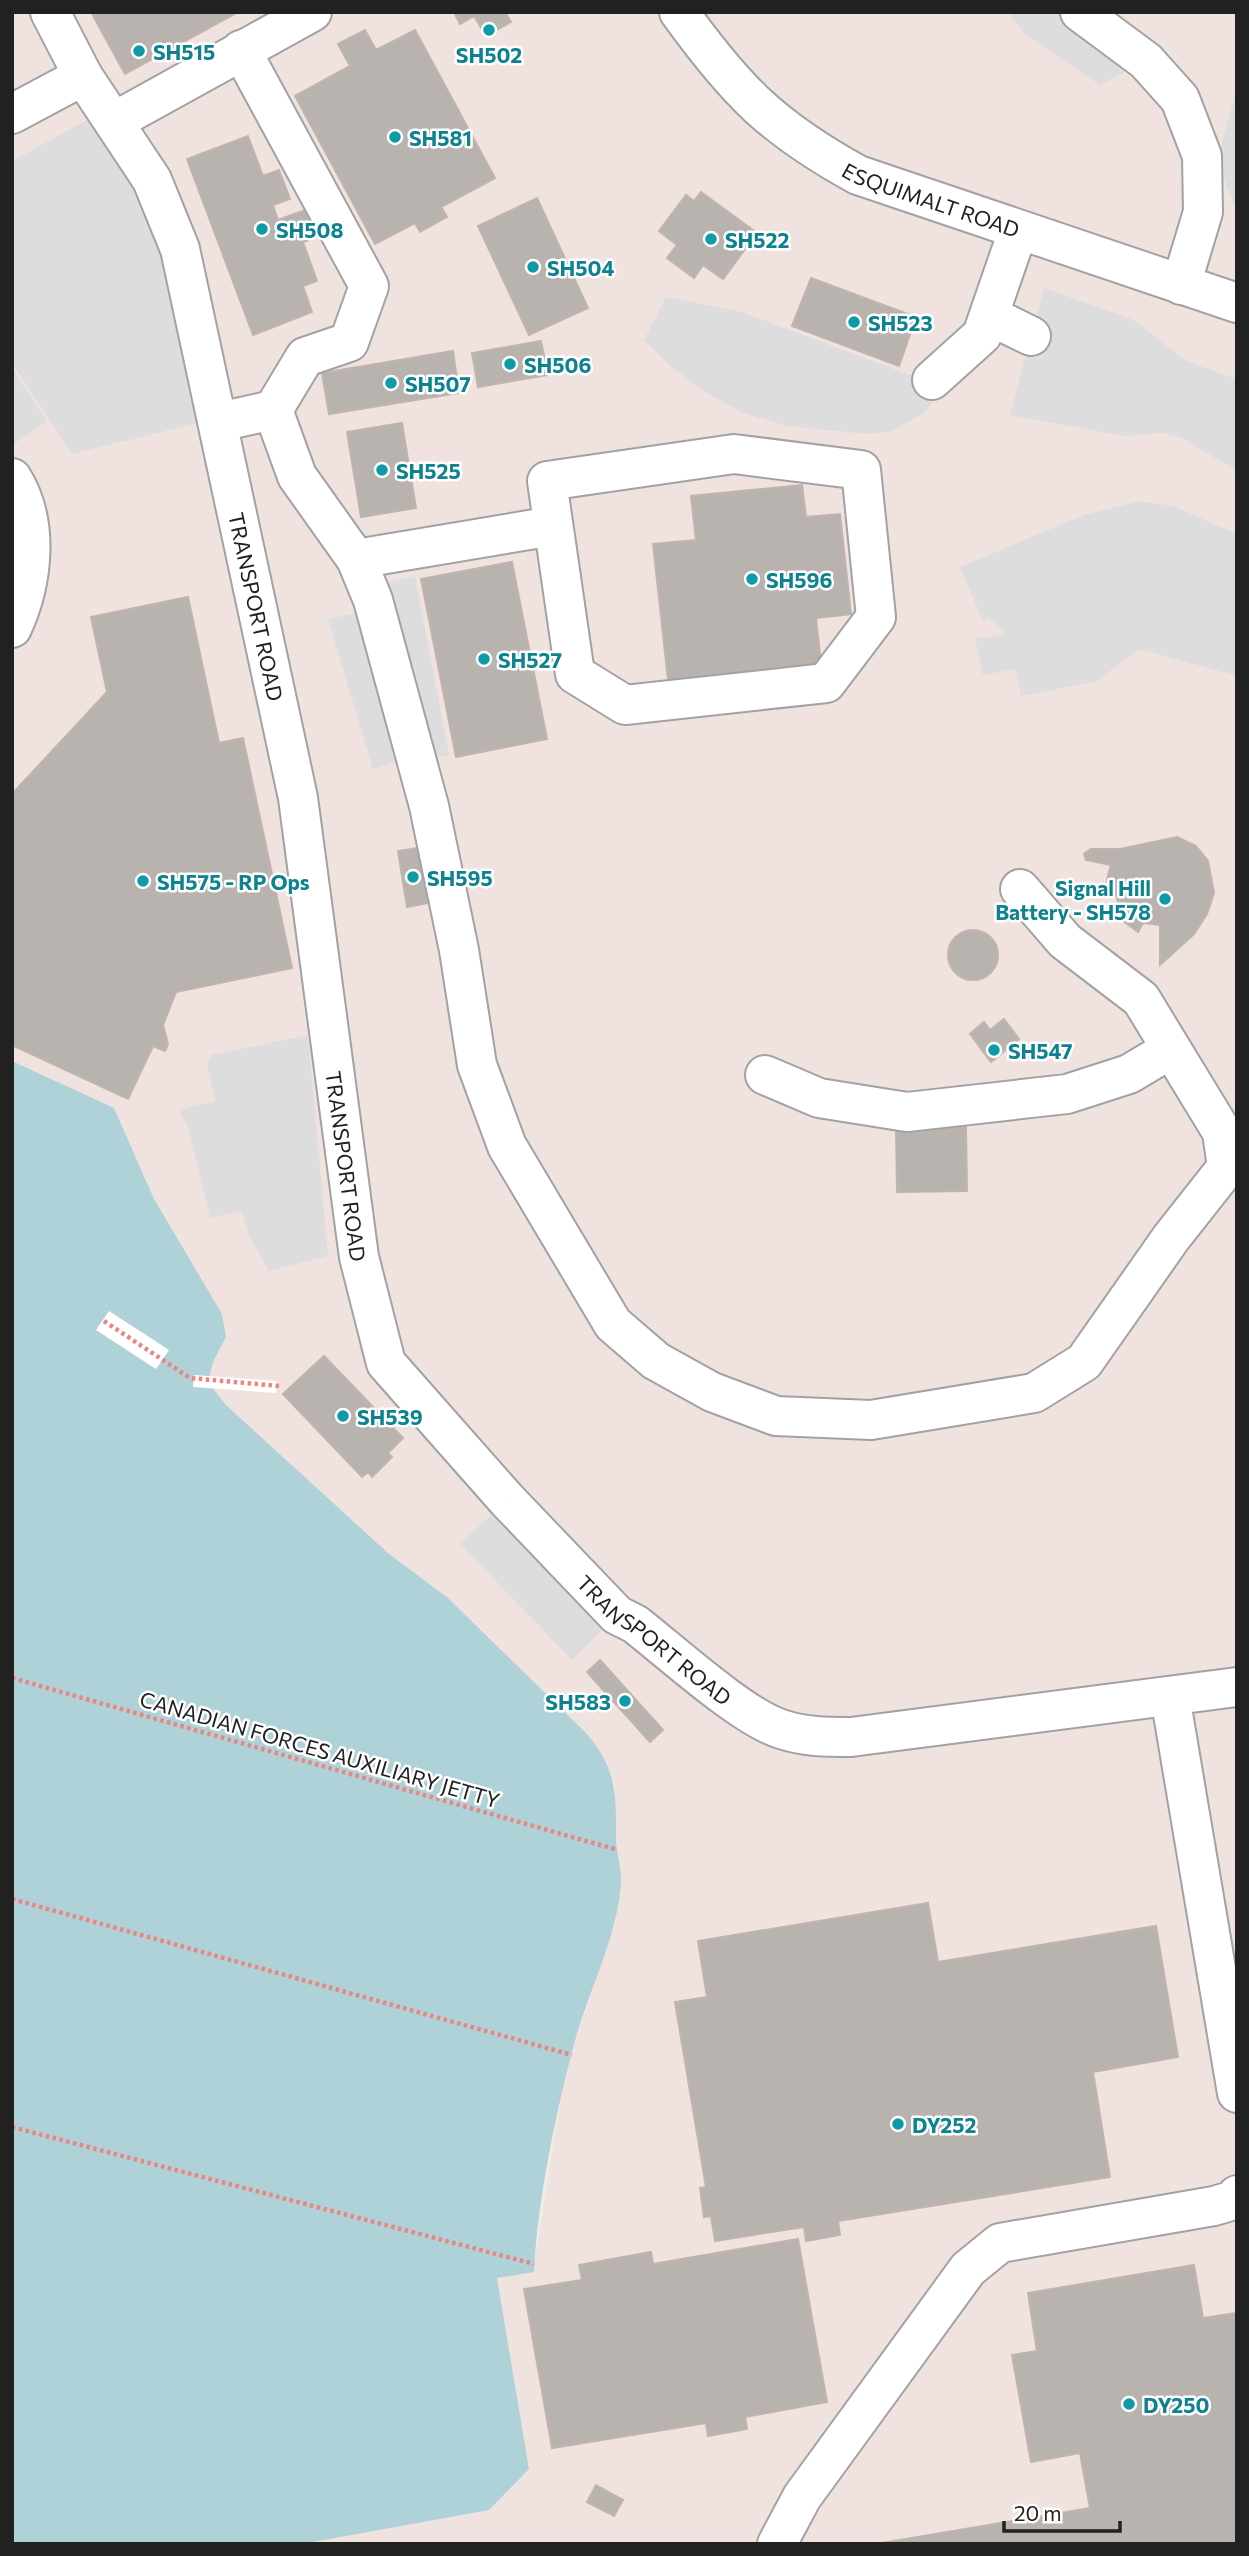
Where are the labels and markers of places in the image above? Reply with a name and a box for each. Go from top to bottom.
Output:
marker: SH502 [481,22,497,38]
place label: SH515 [153,39,215,64]
place label: SH502 [456,42,522,67]
marker: SH515 [131,43,147,59]
place label: SH581 [409,125,472,150]
marker: SH581 [387,129,403,145]
place label: SH508 [276,217,344,242]
marker: SH508 [254,221,270,237]
place label: SH522 [725,227,790,252]
marker: SH522 [703,231,719,247]
place label: SH504 [547,255,615,280]
marker: SH504 [525,259,541,275]
place label: SH523 [868,310,933,335]
marker: SH523 [846,314,862,330]
place label: SH506 [524,352,592,377]
marker: SH506 [502,356,518,372]
place label: SH507 [405,371,471,396]
marker: SH507 [383,375,399,391]
place label: SH525 [396,458,461,483]
marker: SH525 [374,462,390,478]
place label: SH596 [766,567,833,592]
marker: SH596 [744,571,760,587]
place label: SH527 [498,647,562,672]
marker: SH527 [476,651,492,667]
place label: SH595 [427,865,493,890]
place label: SH575 - RP Ops [157,869,310,894]
marker: SH595 [405,869,421,885]
marker: SH575 - RP Ops [135,873,151,889]
place label: Signal Hill Battery - SH578 [995,875,1151,924]
marker: Signal Hill Battery - SH578 [1157,891,1173,907]
place label: SH547 [1008,1038,1073,1063]
marker: SH547 [986,1042,1002,1058]
place label: SH539 [357,1404,423,1429]
marker: SH539 [335,1408,351,1424]
place label: SH583 [545,1689,611,1714]
marker: SH583 [617,1693,633,1709]
place label: DY252 [912,2112,977,2137]
marker: DY252 [890,2116,906,2132]
place label: DY250 [1143,2392,1210,2417]
marker: DY250 [1121,2396,1137,2412]

